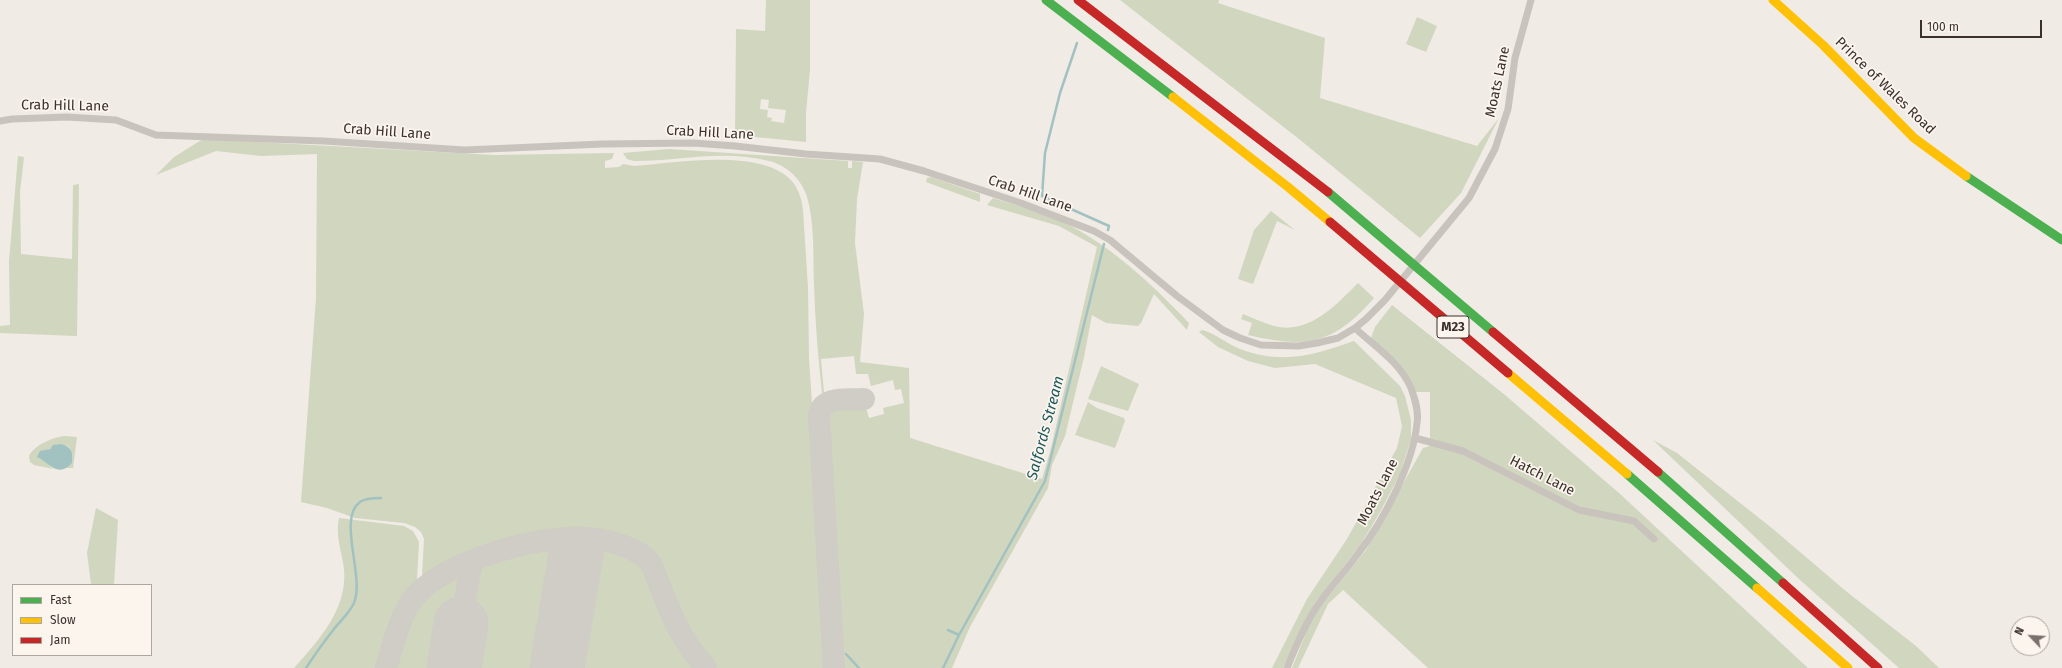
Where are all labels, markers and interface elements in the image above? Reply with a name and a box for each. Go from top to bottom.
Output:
scale bar [1922,12,2044,38]
text: 100 m [1927,20,1959,34]
street label: Prince of Wales Road [1831,34,1939,138]
street label: Moats Lane [1482,45,1514,119]
street label: Crab Hill Lane [21,97,109,115]
street label: Crab Hill Lane [343,121,431,143]
street label: Crab Hill Lane [666,122,754,144]
street label: Crab Hill Lane [986,172,1074,216]
road number: M23 [1437,316,1469,338]
water label: Salfords Stream [1023,374,1069,482]
street label: Hatch Lane [1507,452,1577,500]
street label: Moats Lane [1354,456,1402,528]
legend [12,584,152,656]
text: Fast [50,593,72,607]
text: Slow [50,613,76,627]
north arrow [2010,616,2050,656]
text: N [2012,625,2027,637]
text: Jam [50,633,70,647]

